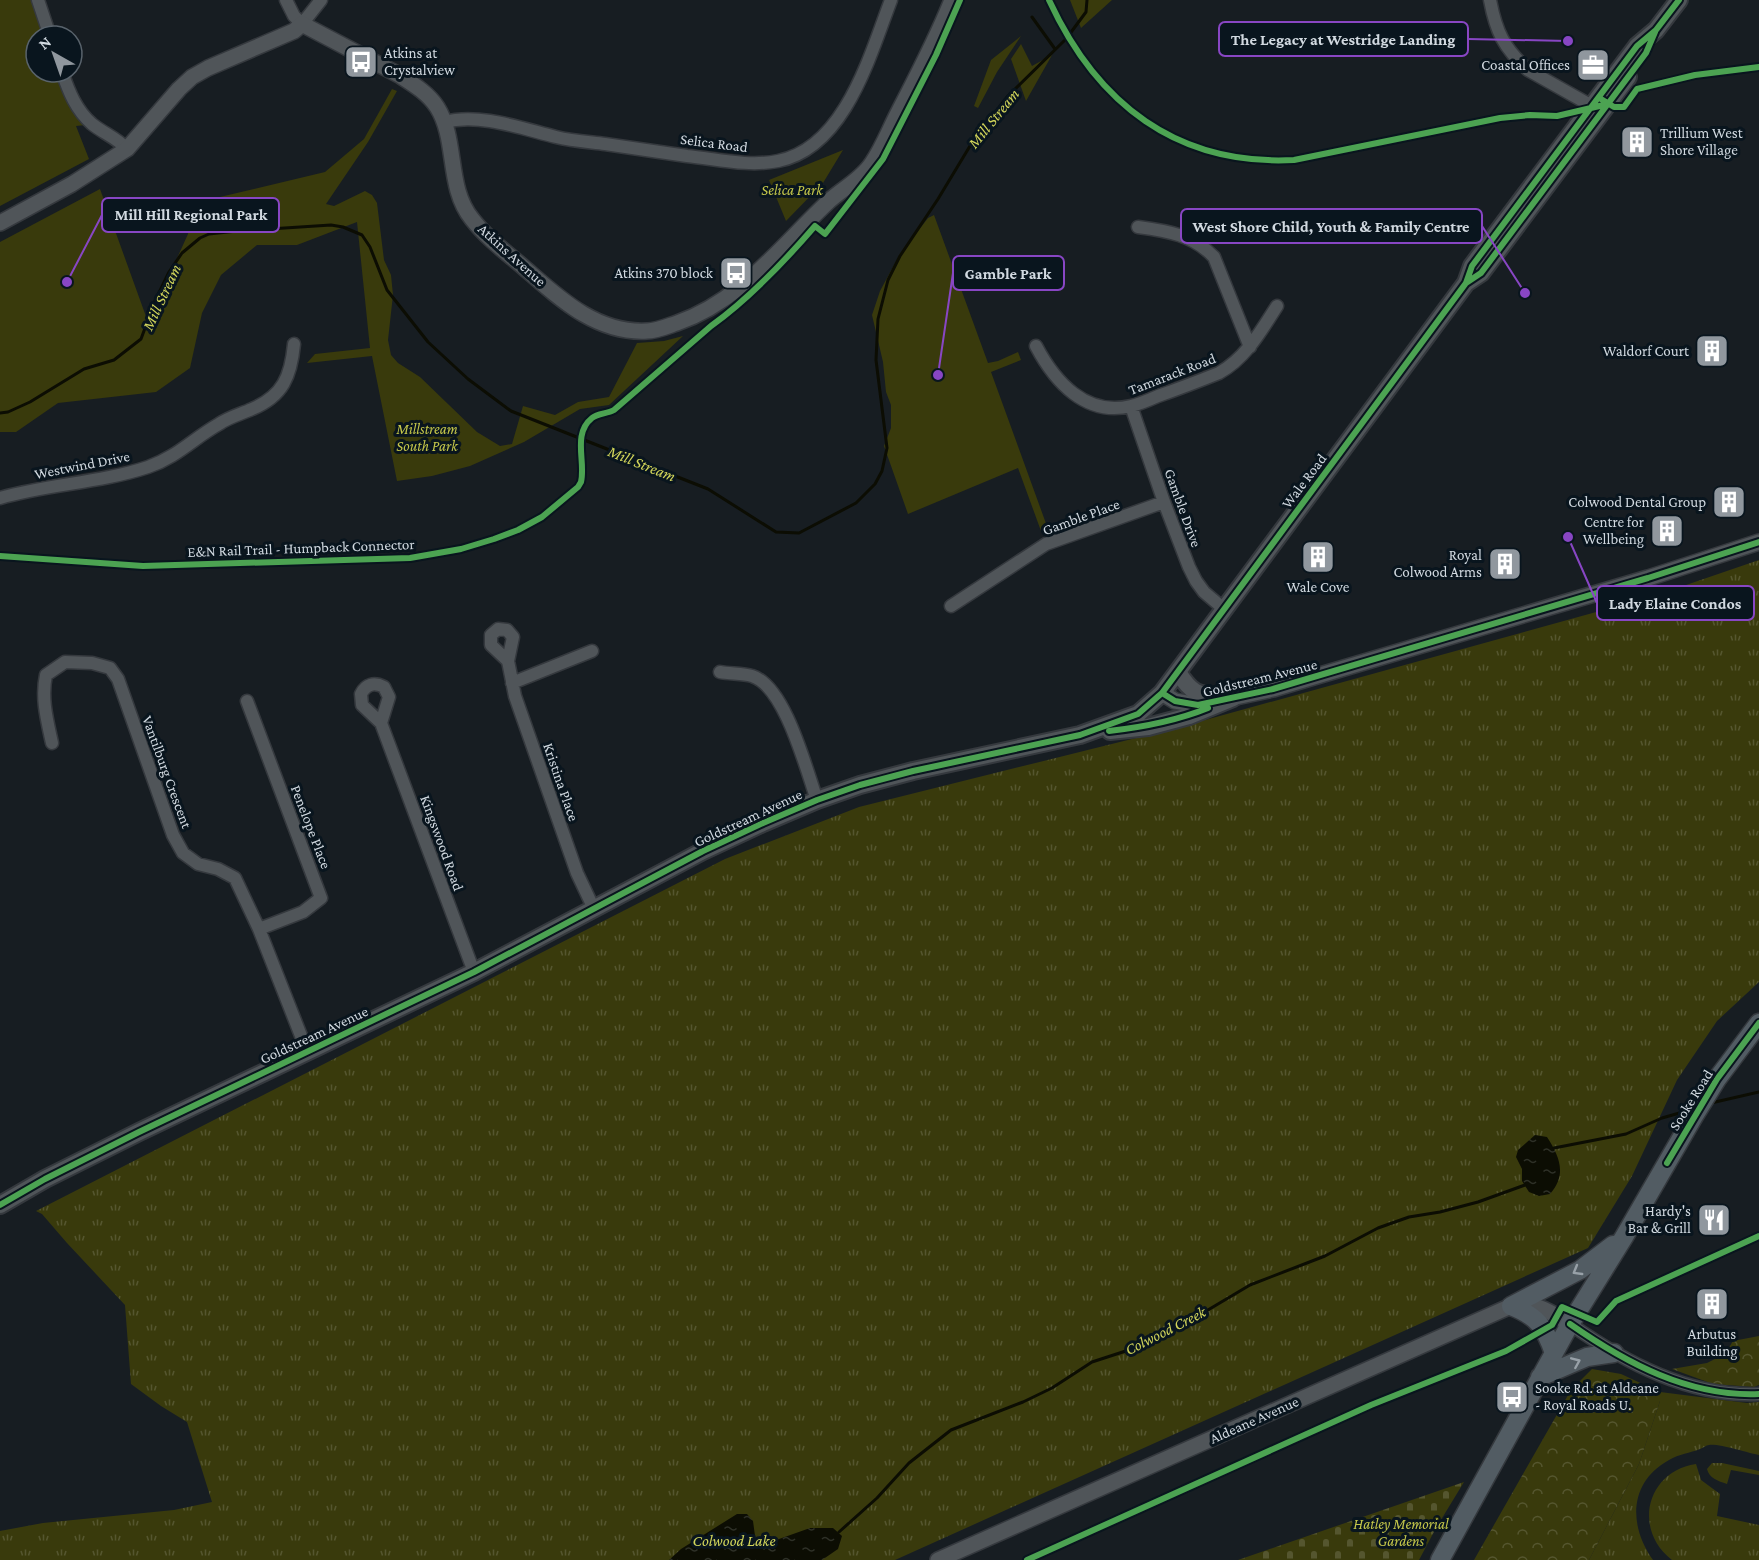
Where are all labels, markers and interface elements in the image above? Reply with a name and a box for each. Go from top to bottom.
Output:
callout: The Legacy at Westridge Landing [1219,22,1468,56]
north arrow [24,24,84,84]
text: The Legacy at Westridge Landing [1231,31,1455,48]
text: N [35,33,54,53]
bus stop icon: Atkins at Crystalview [343,44,379,80]
place label: Atkins at Crystalview [384,45,456,79]
office icon: Coastal Offices [1575,47,1611,83]
place label: Coastal Offices [1481,57,1570,73]
water label: Mill Stream [964,85,1023,152]
building icon: Trillium West Shore Village [1619,124,1655,160]
place label: Trillium West Shore Village [1660,125,1744,159]
street label: Selica Road [679,131,749,155]
park label: Selica Park [761,182,824,198]
callout: Mill Hill Regional Park [102,198,279,232]
text: Mill Hill Regional Park [114,206,268,223]
callout: West Shore Child, Youth & Family Centre [1181,209,1482,243]
text: West Shore Child, Youth & Family Centre [1191,218,1470,235]
street label: Atkins Avenue [475,220,549,290]
bus stop icon: Atkins 370 block [718,255,754,291]
callout: Gamble Park [953,256,1064,290]
water label: Mill Stream [138,261,184,334]
place label: Atkins 370 block [614,265,714,281]
text: Gamble Park [965,265,1052,282]
building icon: Waldorf Court [1694,333,1730,369]
place label: Waldorf Court [1603,343,1690,359]
street label: Tamarack Road [1126,350,1218,398]
park label: Millstream South Park [395,421,459,454]
water label: Mill Stream [605,442,678,485]
street label: Westwind Drive [33,448,131,482]
street label: Wale Road [1278,451,1330,511]
street label: Gamble Drive [1161,467,1205,550]
building icon: Colwood Dental Group [1711,484,1747,520]
place label: Colwood Dental Group [1568,494,1706,511]
street label: Gamble Place [1040,496,1122,538]
building icon: Centre for Wellbeing [1649,513,1685,549]
place label: Centre for Wellbeing [1583,514,1645,548]
street label: E&N Rail Trail - Humpback Connector [187,536,416,561]
building icon: Wale Cove [1300,539,1336,575]
building icon: Royal Colwood Arms [1487,546,1523,582]
place label: Royal Colwood Arms [1394,547,1482,580]
place label: Wale Cove [1287,579,1350,595]
callout: Lady Elaine Condos [1597,586,1754,620]
text: Lady Elaine Condos [1609,595,1742,612]
street label: Goldstream Avenue [1201,656,1319,700]
street label: Vantilburg Crescent [138,714,195,832]
street label: Kristina Place [540,741,582,824]
street label: Penelope Place [287,783,334,872]
street label: Goldstream Avenue [692,786,805,850]
street label: Kingswood Road [416,793,467,893]
street label: Goldstream Avenue [258,1003,371,1067]
street label: Sooke Road [1666,1067,1716,1133]
restaurant icon: Hardy's Bar & Grill [1696,1202,1732,1238]
place label: Hardy's Bar & Grill [1628,1203,1691,1236]
one-way arrow [1573,1264,1583,1275]
building icon: Arbutus Building [1694,1286,1730,1322]
water label: Colwood Creek [1122,1302,1209,1358]
place label: Arbutus Building [1686,1326,1738,1360]
one-way arrow [1570,1357,1581,1369]
bus stop icon: Sooke Rd. at Aldeane - Royal Roads U. [1494,1379,1530,1415]
place label: Sooke Rd. at Aldeane - Royal Roads U. [1535,1380,1659,1414]
street label: Aldeane Avenue [1207,1393,1301,1447]
park label: Hatley Memorial Gardens [1353,1516,1449,1549]
water label: Colwood Lake [693,1532,775,1549]

